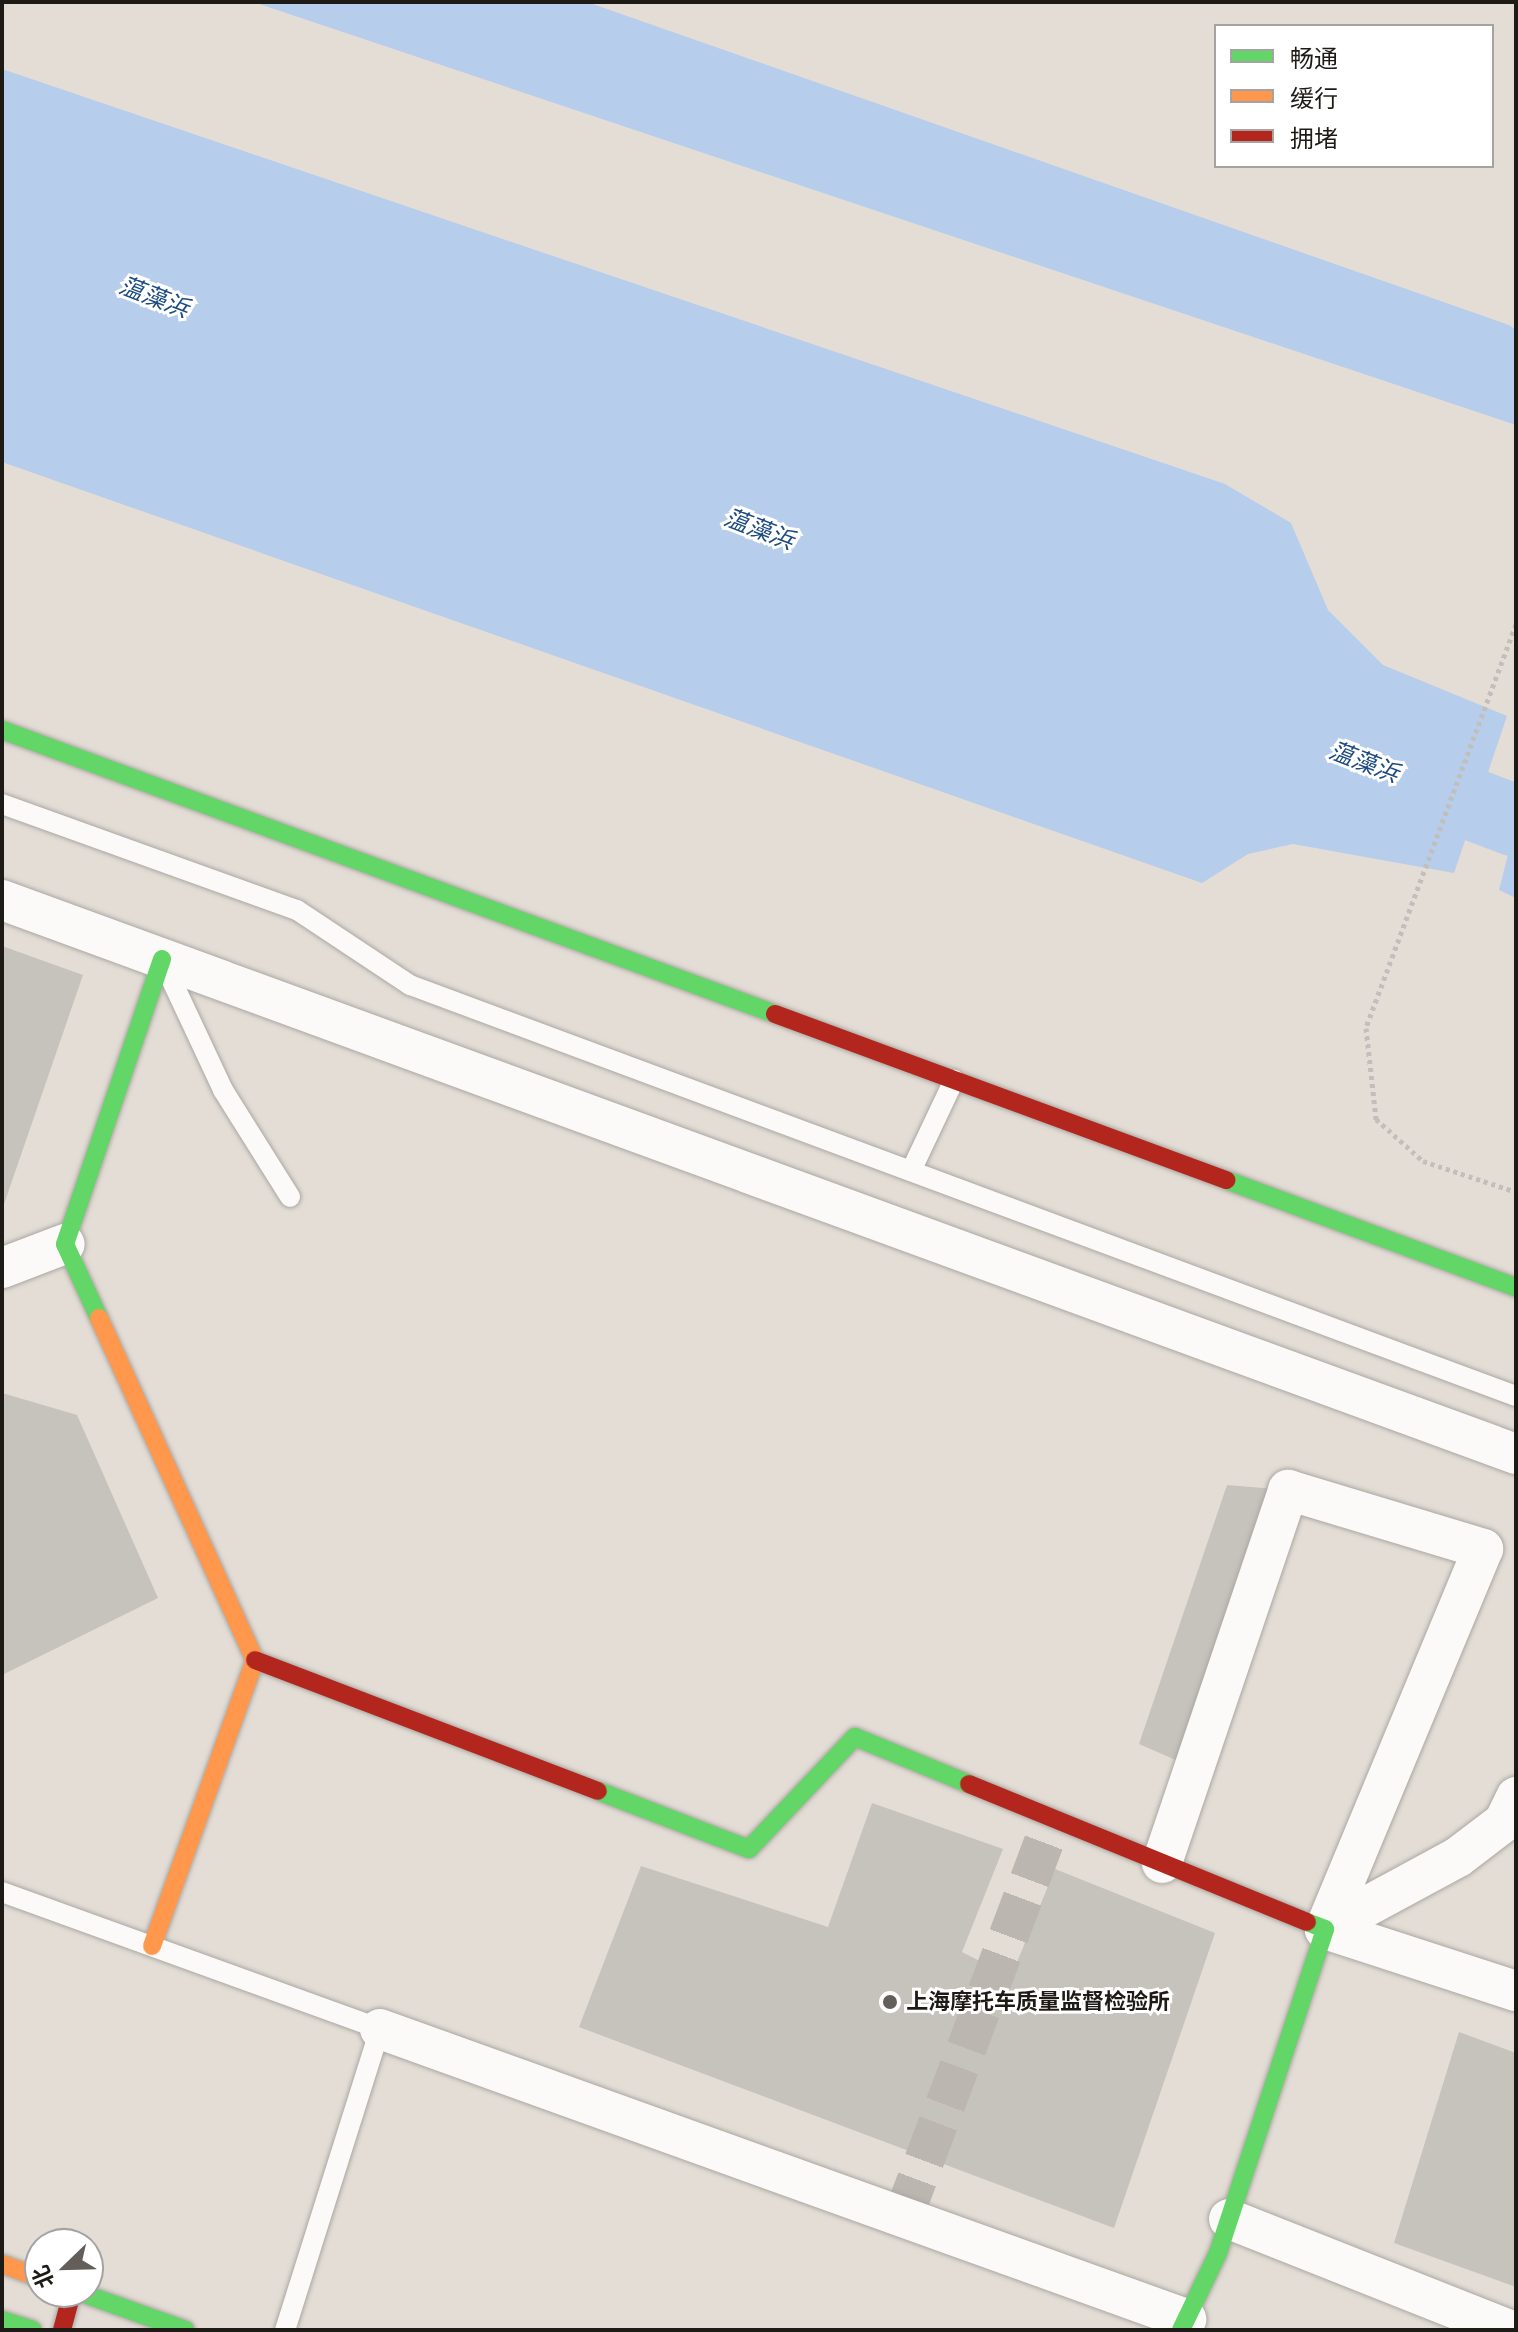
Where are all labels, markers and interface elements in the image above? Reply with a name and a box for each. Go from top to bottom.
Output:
legend [1214,24,1494,168]
text: 畅通 [1290,45,1338,73]
text: 缓行 [1290,85,1338,113]
text: 拥堵 [1290,125,1338,153]
water label: 蕰藻浜 [115,272,193,324]
water label: 蕰藻浜 [720,504,798,556]
water label: 蕰藻浜 [1325,737,1403,789]
place label: 上海摩托车质量监督检验所 [906,1989,1170,2015]
marker: 上海摩托车质量监督检验所 [881,1993,899,2011]
north arrow [24,2228,104,2308]
text: 北 [27,2261,60,2292]

